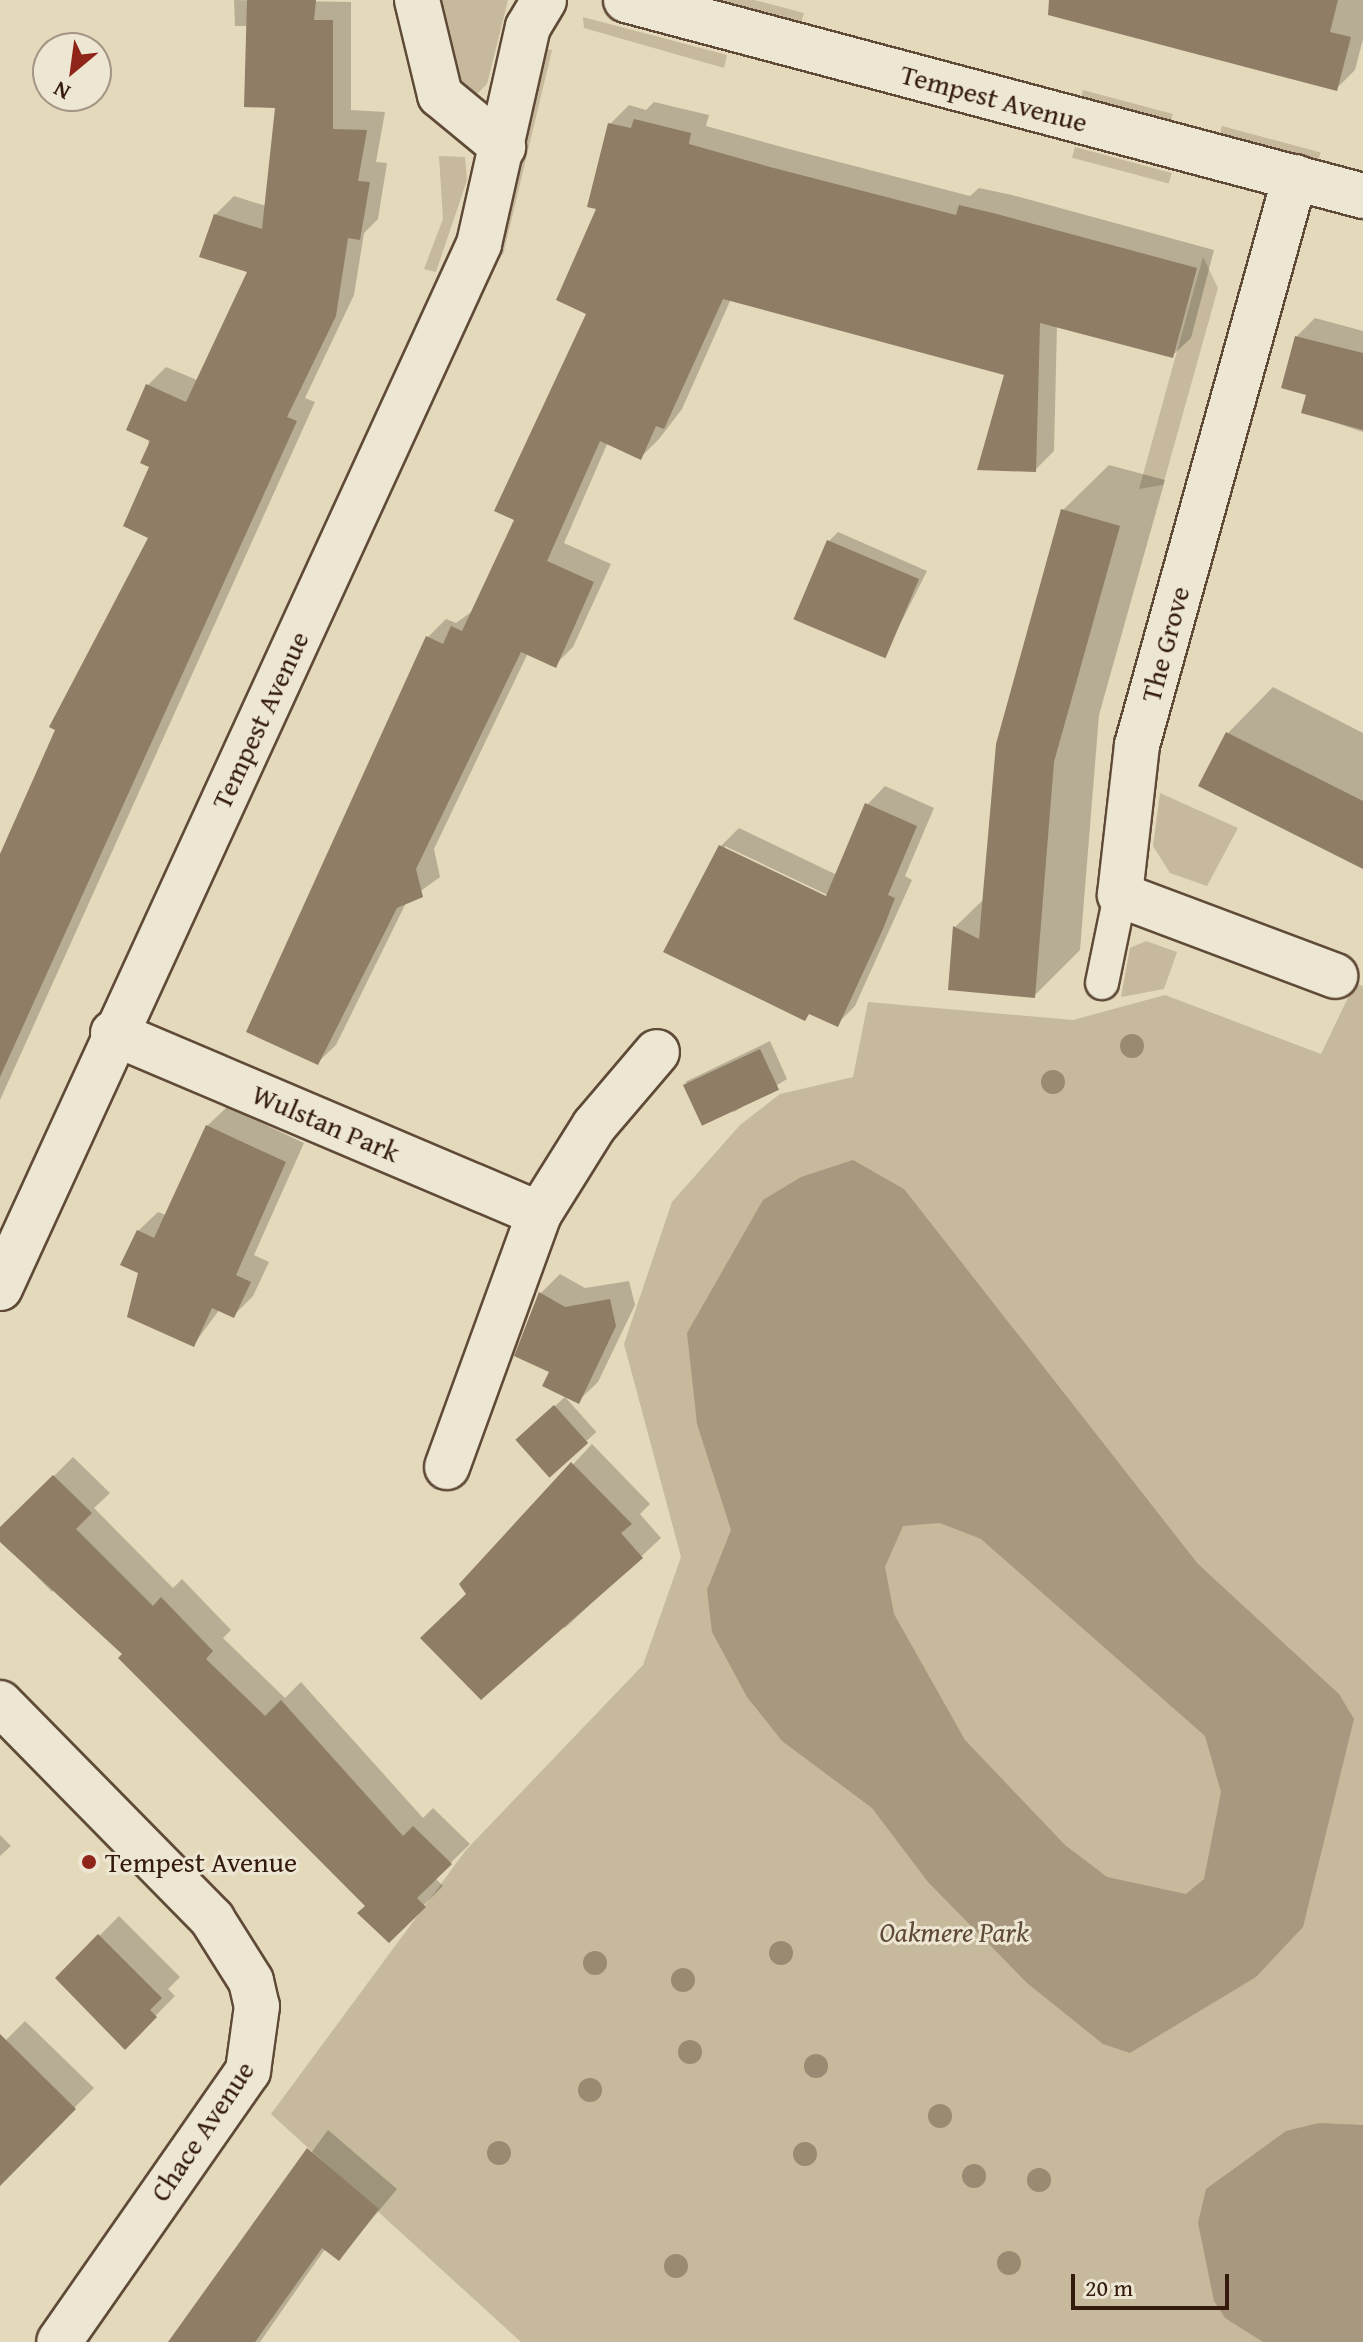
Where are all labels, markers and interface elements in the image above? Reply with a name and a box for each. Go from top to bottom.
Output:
north arrow [32,32,112,112]
street label: Tempest Avenue [897,57,1091,139]
text: N [47,74,76,109]
street label: The Grove [1133,582,1197,706]
street label: Tempest Avenue [204,626,316,814]
street label: Wulstan Park [247,1077,405,1169]
place label: Tempest Avenue [105,1845,297,1879]
marker: Tempest Avenue [80,1853,98,1871]
park label: Oakmere Park [879,1915,1029,1949]
street label: Chace Avenue [143,2054,261,2208]
scale bar [1075,2258,1233,2308]
text: 20 m [1085,2270,1133,2305]

